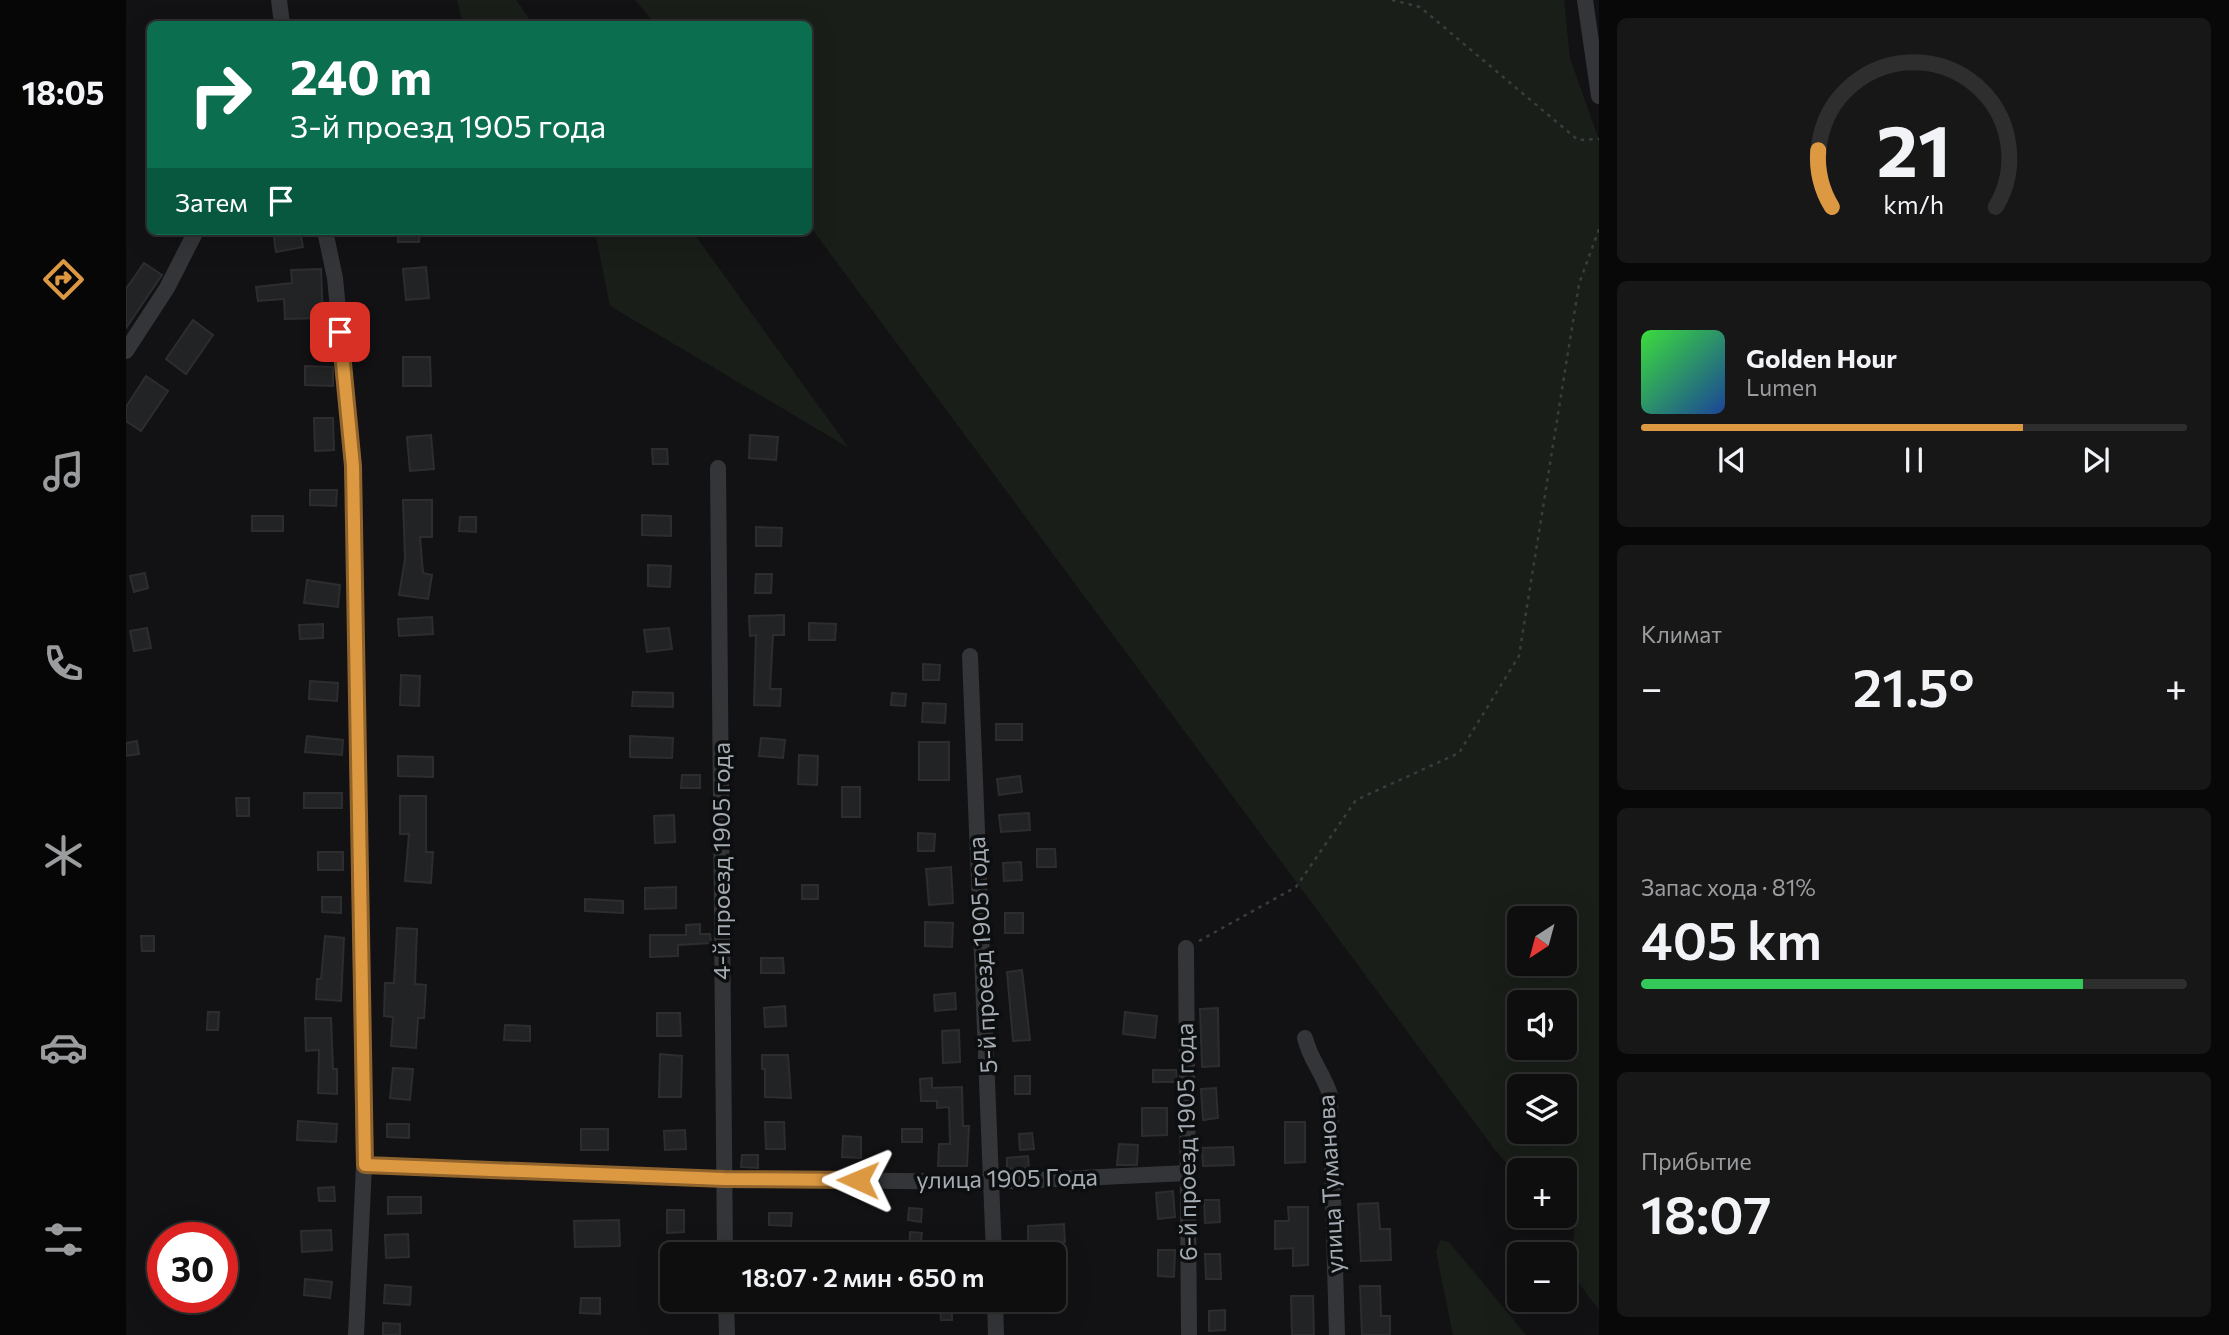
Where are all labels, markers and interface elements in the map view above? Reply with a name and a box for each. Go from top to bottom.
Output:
text: 240 m [290,45,432,105]
icon: right [175,49,266,140]
text: 18:05 [22,72,104,112]
text: 21 [1877,103,1951,192]
text: 3-й проезд 1905 года [290,105,606,145]
icon: arrive [262,182,300,220]
text: Затем [175,186,248,217]
text: km/h [1884,189,1944,219]
icon: directions [39,255,88,304]
pin [310,302,370,362]
icon: arrive [321,313,359,351]
text: Golden Hour [1746,342,1897,373]
text: Lumen [1746,373,1817,401]
icon: previous [1713,441,1751,479]
icon: pause [1895,441,1933,479]
icon: next [2077,441,2115,479]
icon: music [39,447,88,496]
text: Климат [1641,620,1722,648]
icon: phone [39,639,88,688]
text: 21.5° [1853,654,1974,718]
text: − [1641,663,1663,710]
text: + [2165,663,2187,710]
street label: 4-й проезд 1905 года [706,742,735,980]
icon: climate [39,831,88,880]
street label: 5-й проезд 1905 года [961,836,1002,1074]
text: Запас хода · 81% [1641,873,1816,901]
north arrow [1507,906,1577,976]
map controls [1507,906,1577,1312]
text: 405 km [1641,907,1822,971]
button: sound [1507,990,1577,1060]
icon: car [39,1023,88,1072]
street label: 6-й проезд 1905 года [1169,1023,1202,1261]
button: layers [1507,1074,1577,1144]
street label: улица Туманова [1310,1094,1349,1274]
position arrow [821,1143,895,1217]
text: Прибытие [1641,1147,1752,1175]
button: + [1507,1158,1577,1228]
street label: улица 1905 Года [916,1161,1098,1194]
text: 18:07 [1641,1181,1772,1245]
icon: filters [39,1215,88,1264]
speed limit sign: 30 [147,1222,238,1313]
button: − [1507,1242,1577,1312]
text: 18:07 · 2 мин · 650 m [742,1261,984,1292]

